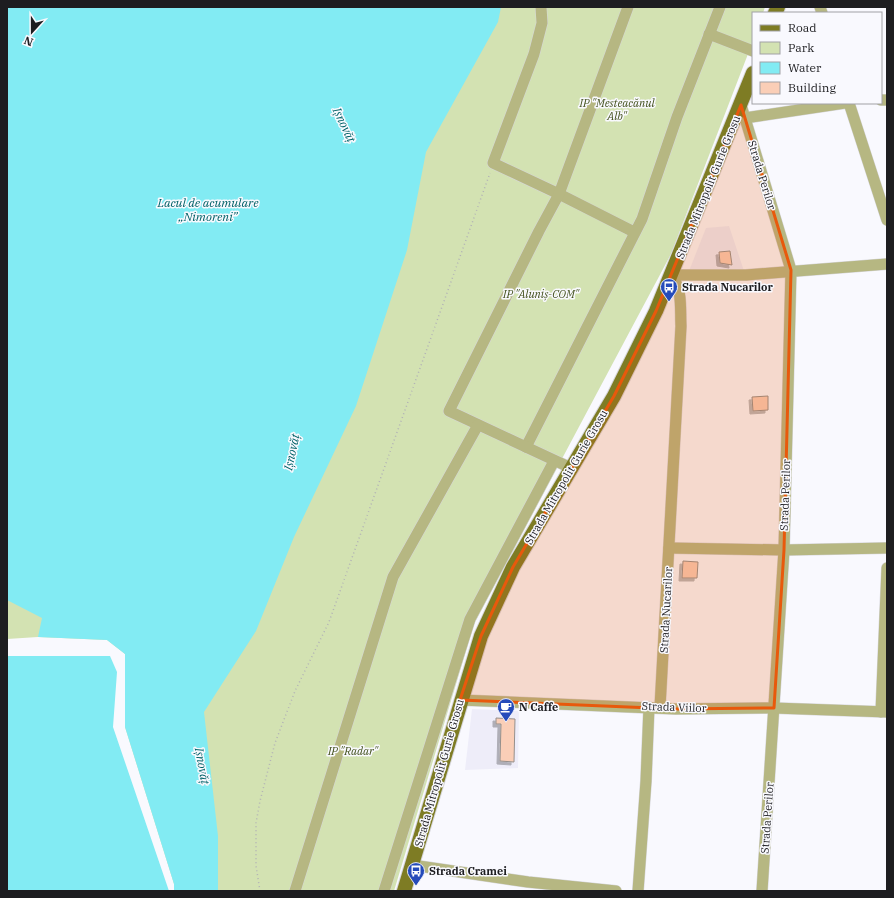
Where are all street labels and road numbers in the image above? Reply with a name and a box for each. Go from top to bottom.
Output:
street label: Strada Mitropolit Gurie Grosu [673,113,743,261]
street label: Strada Perilor [745,139,779,211]
street label: Strada Mitropolit Gurie Grosu [522,407,611,547]
street label: Strada Perilor [777,459,793,531]
street label: Strada Nucarilor [657,566,675,653]
street label: Strada Mitropolit Gurie Grosu [411,697,467,849]
street label: Strada Viilor [641,699,707,715]
street label: Strada Perilor [758,782,776,854]

